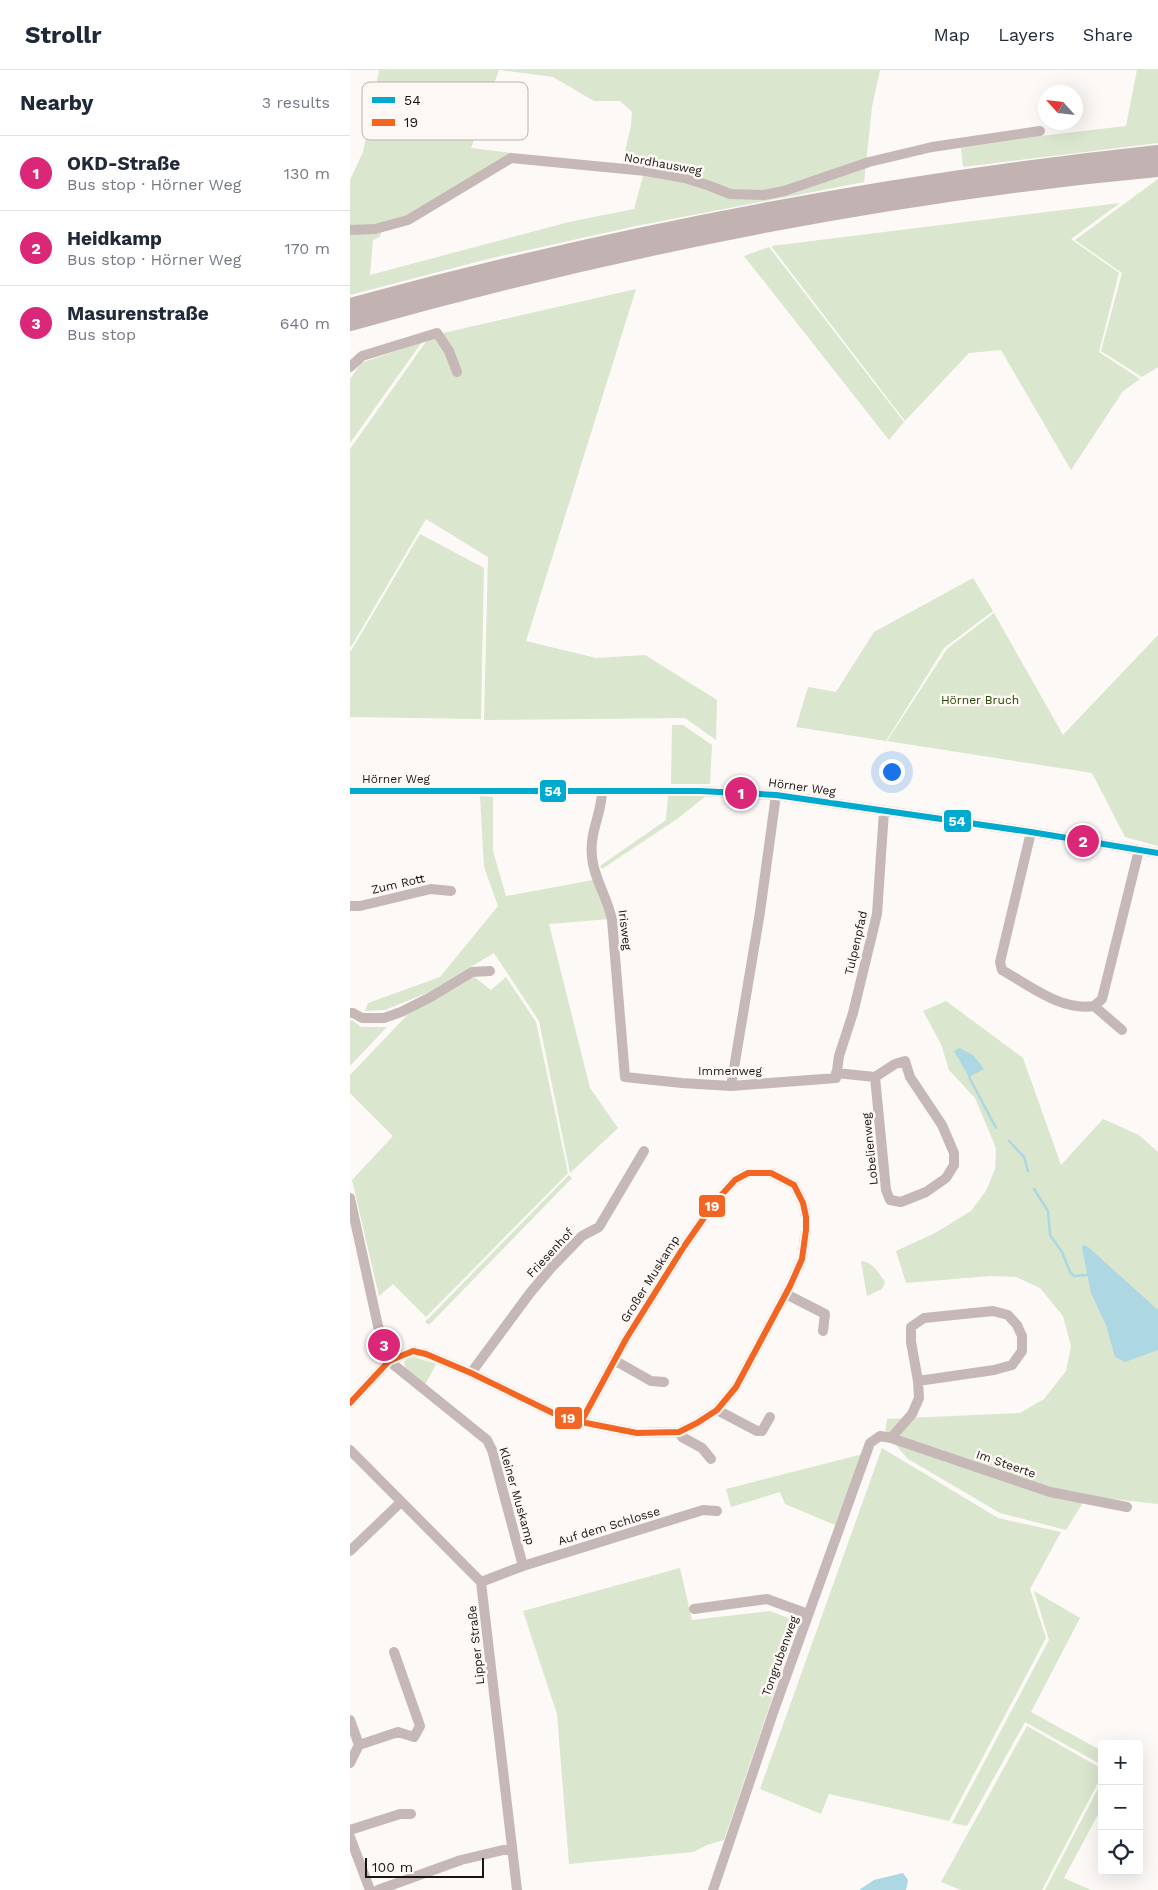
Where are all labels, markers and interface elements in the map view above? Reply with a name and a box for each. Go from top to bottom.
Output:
text: Strollr [25,21,102,49]
text: Map [933,24,970,45]
text: Layers [998,24,1055,45]
text: Share [1083,24,1133,45]
legend [362,82,528,140]
north arrow [1038,85,1083,130]
text: Nearby [20,90,93,115]
text: 54 [404,92,421,108]
text: 3 results [262,93,330,112]
text: 19 [404,114,418,130]
street label: Nordhausweg [623,150,704,178]
text: OKD-Straße [67,152,180,175]
text: 1 [33,164,39,183]
text: 130 m [284,164,330,183]
text: Bus stop · Hörner Weg [67,175,241,194]
text: Heidkamp [67,227,162,250]
text: 2 [31,239,41,258]
text: 170 m [284,239,330,258]
text: Bus stop · Hörner Weg [67,250,241,269]
text: Masurenstraße [67,302,209,325]
text: 3 [31,314,41,333]
text: 640 m [280,314,330,333]
text: Bus stop [67,325,136,344]
park label: Hörner Bruch [941,693,1019,707]
your location [879,759,905,785]
street label: Hörner Weg [362,772,431,786]
pin: 1 [725,774,757,812]
street label: Hörner Weg [767,775,837,799]
line badge: 54 [539,779,567,803]
text: 54 [544,783,562,799]
line badge: 54 [943,809,972,833]
text: 54 [948,813,966,829]
pin: 2 [1067,822,1099,860]
street label: Zum Rott [370,871,426,897]
street label: Irisweg [616,909,635,952]
street label: Tulpenpfad [842,910,870,976]
street label: Immenweg [698,1064,762,1078]
street label: Lobelienweg [859,1111,881,1186]
line badge: 19 [698,1194,726,1218]
text: 19 [705,1198,719,1214]
street label: Friesenhof [524,1225,576,1280]
street label: Großer Muskamp [618,1233,682,1325]
pin: 3 [368,1326,400,1364]
line badge: 19 [554,1406,583,1430]
text: 19 [561,1410,575,1426]
street label: Kleiner Muskamp [496,1446,538,1546]
street label: Im Steerte [974,1447,1038,1481]
street label: Auf dem Schlosse [556,1504,662,1548]
street label: Lipper Straße [465,1605,487,1685]
street label: Tongrubenweg [759,1613,801,1698]
map controls [1098,1740,1143,1875]
button: + [1098,1740,1143,1785]
button: − [1098,1785,1143,1830]
button: locate [1098,1830,1143,1875]
scale bar [365,1855,484,1878]
text: 100 m [372,1859,413,1875]

